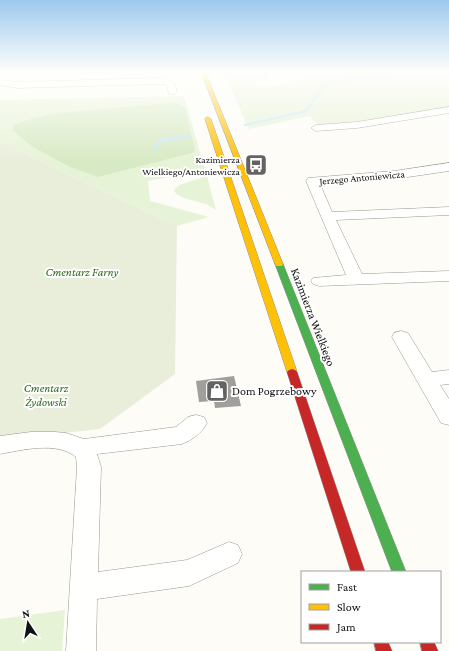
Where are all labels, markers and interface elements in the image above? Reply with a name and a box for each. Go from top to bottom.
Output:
bus stop icon: Kazimierza Wielkiego/Antoniewicza [243,152,269,178]
place label: Kazimierza Wielkiego/Antoniewicza [142,154,240,177]
street label: Jerzego Antoniewicza [318,168,406,187]
park label: Cmentarz Farny [45,265,119,279]
street label: Kazimierza Wielkiego [288,266,338,368]
shop icon: Dom Pogrzebowy [204,378,230,404]
park label: Cmentarz Żydowski [24,381,69,409]
place label: Dom Pogrzebowy [232,384,317,398]
legend [301,571,441,643]
text: Fast [337,580,358,594]
text: Slow [337,600,361,614]
north arrow [8,603,48,643]
text: N [21,606,31,620]
text: Jam [336,620,356,634]

